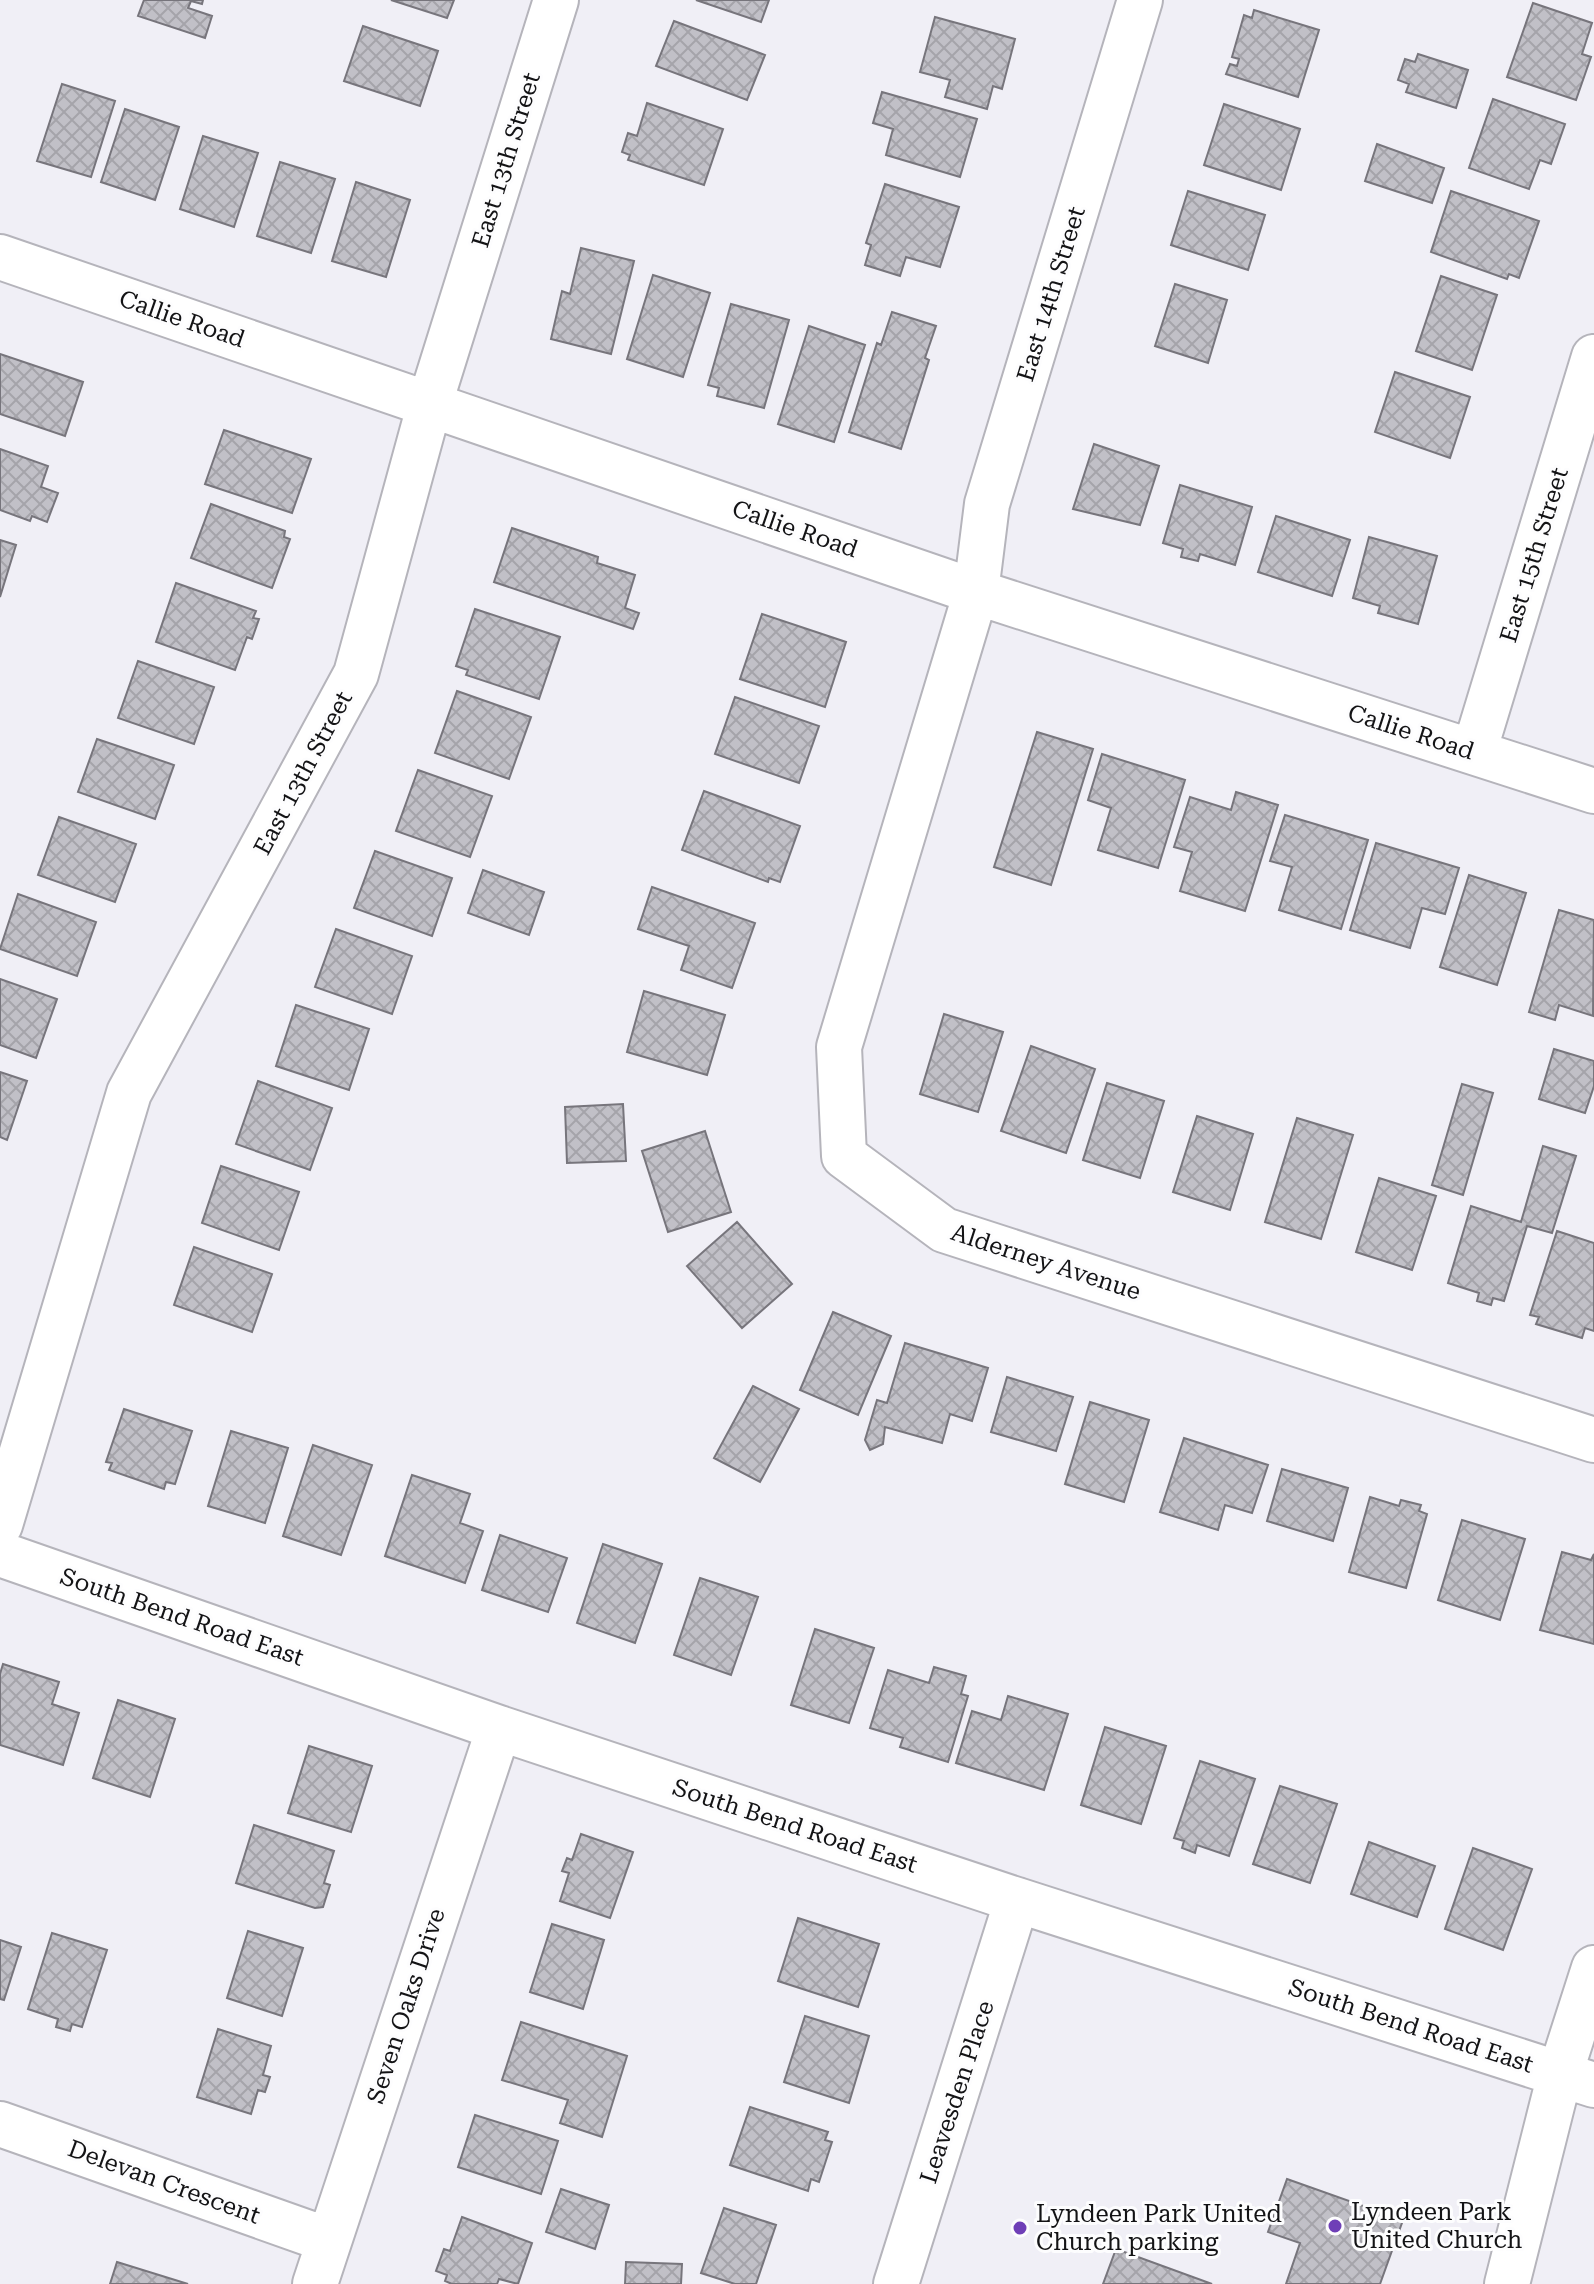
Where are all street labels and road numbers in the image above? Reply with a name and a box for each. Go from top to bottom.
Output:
street label: East 13th Street [466,69,546,251]
street label: East 14th Street [1011,203,1091,385]
street label: Callie Road [116,284,248,354]
street label: East 15th Street [1494,464,1574,646]
street label: Callie Road [729,494,861,564]
street label: East 13th Street [248,686,358,860]
street label: Callie Road [1344,698,1478,766]
street label: Alderney Avenue [948,1218,1144,1306]
street label: South Bend Road East [57,1562,308,1672]
street label: South Bend Road East [669,1773,921,1879]
street label: Seven Oaks Drive [361,1905,451,2107]
street label: South Bend Road East [1285,1973,1537,2079]
street label: Leavesden Place [914,1997,1000,2187]
street label: Delevan Crescent [64,2134,264,2230]

